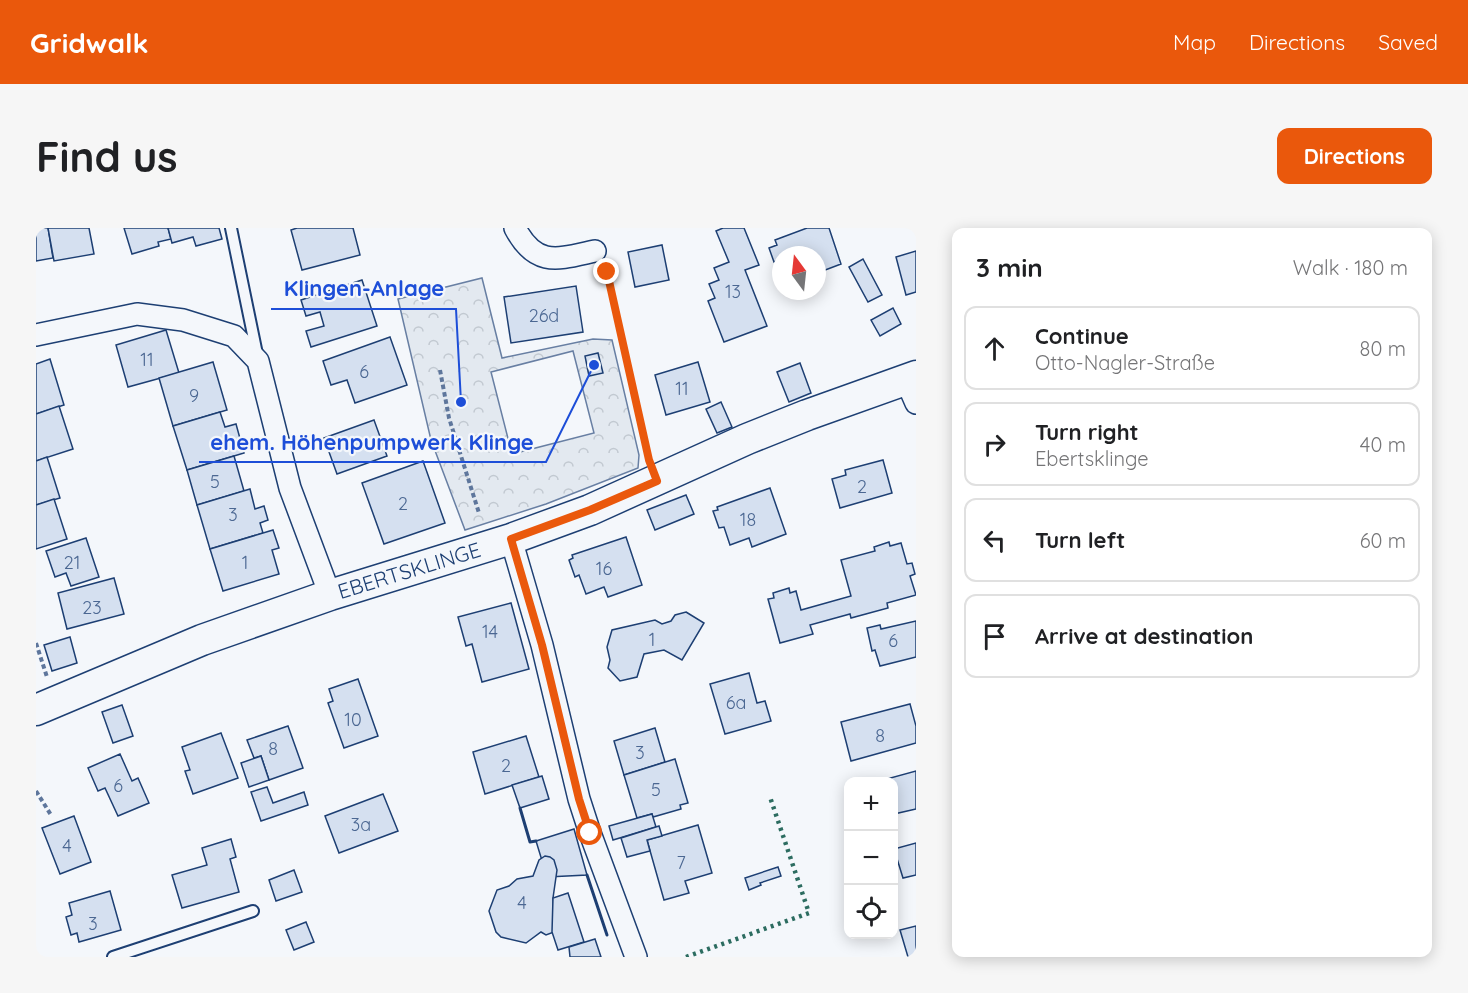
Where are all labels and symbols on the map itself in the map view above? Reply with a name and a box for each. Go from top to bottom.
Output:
north arrow [772,246,826,300]
route end [593,258,619,284]
callout: Klingen-Anlage [271,269,456,309]
text: Klingen-Anlage [284,274,444,302]
house number: 13 [725,280,741,303]
house number: 26d [529,304,559,327]
house number: 11 [140,348,154,371]
house number: 6 [359,360,369,383]
house number: 11 [675,377,689,400]
house number: 9 [189,384,199,407]
callout: ehem. Höhenpumpwerk Klinge [199,422,546,462]
text: ehem. Höhenpumpwerk Klinge [210,428,534,456]
house number: 5 [210,470,220,493]
house number: 2 [857,475,867,498]
house number: 2 [398,492,408,515]
house number: 3 [228,503,238,526]
house number: 18 [740,508,756,531]
street label: EBERTSKLINGE [334,536,484,604]
house number: 21 [64,551,80,574]
house number: 1 [242,551,248,574]
house number: 16 [596,557,612,580]
house number: 23 [82,596,102,619]
house number: 14 [482,620,498,643]
house number: 1 [649,628,655,651]
house number: 6 [888,629,898,652]
house number: 6a [726,691,746,714]
house number: 10 [344,708,362,731]
house number: 8 [875,724,885,747]
house number: 8 [268,737,278,760]
house number: 3 [635,741,645,764]
house number: 2 [501,754,511,777]
house number: 6 [113,774,123,797]
house number: 5 [651,778,661,801]
house number: 3a [351,813,371,836]
route start [576,819,602,845]
house number: 4 [62,834,72,857]
house number: 7 [676,851,686,874]
house number: 4 [517,891,527,914]
house number: 3 [88,912,98,935]

